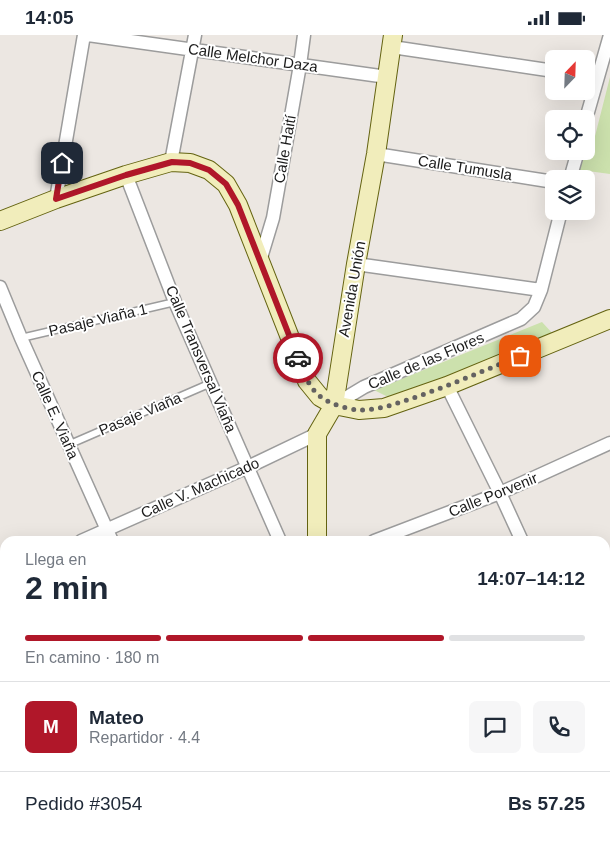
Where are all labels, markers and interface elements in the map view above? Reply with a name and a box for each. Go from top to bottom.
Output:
text: 14:05 [25,7,74,28]
street label: Calle Melchor Daza [187,40,320,75]
north arrow [545,50,595,100]
map controls [545,50,595,220]
button: locate [545,110,595,160]
street label: Calle Haití [270,113,299,184]
pin [41,142,83,184]
icon: home [48,149,76,177]
street label: Calle Tumusla [417,152,514,183]
button: layers [545,170,595,220]
street label: Avenida Unión [335,240,368,338]
street label: Calle Transversal Viaña [163,283,240,436]
street label: Pasaje Viaña 1 [47,300,149,339]
street label: Calle de las Flores [365,328,486,393]
courier [273,333,323,383]
pin [499,335,541,377]
icon: bag [506,342,534,370]
icon: car [284,344,312,372]
street label: Calle E. Viaña [28,368,83,462]
street label: Pasaje Viaña [96,388,184,439]
street label: Calle V. Machicado [138,454,262,521]
street label: Calle Porvenir [446,469,540,520]
text: Llega en [25,551,86,568]
text: 14:07–14:12 [477,568,585,589]
text: 2 min [25,570,109,606]
text: En camino · 180 m [25,649,159,666]
button: chat [469,701,521,753]
button: phone [533,701,585,753]
text: Mateo [89,707,144,728]
text: M [43,716,59,737]
text: Repartidor · 4.4 [89,729,200,746]
text: Pedido #3054 [25,793,142,814]
text: Bs 57.25 [508,793,585,814]

